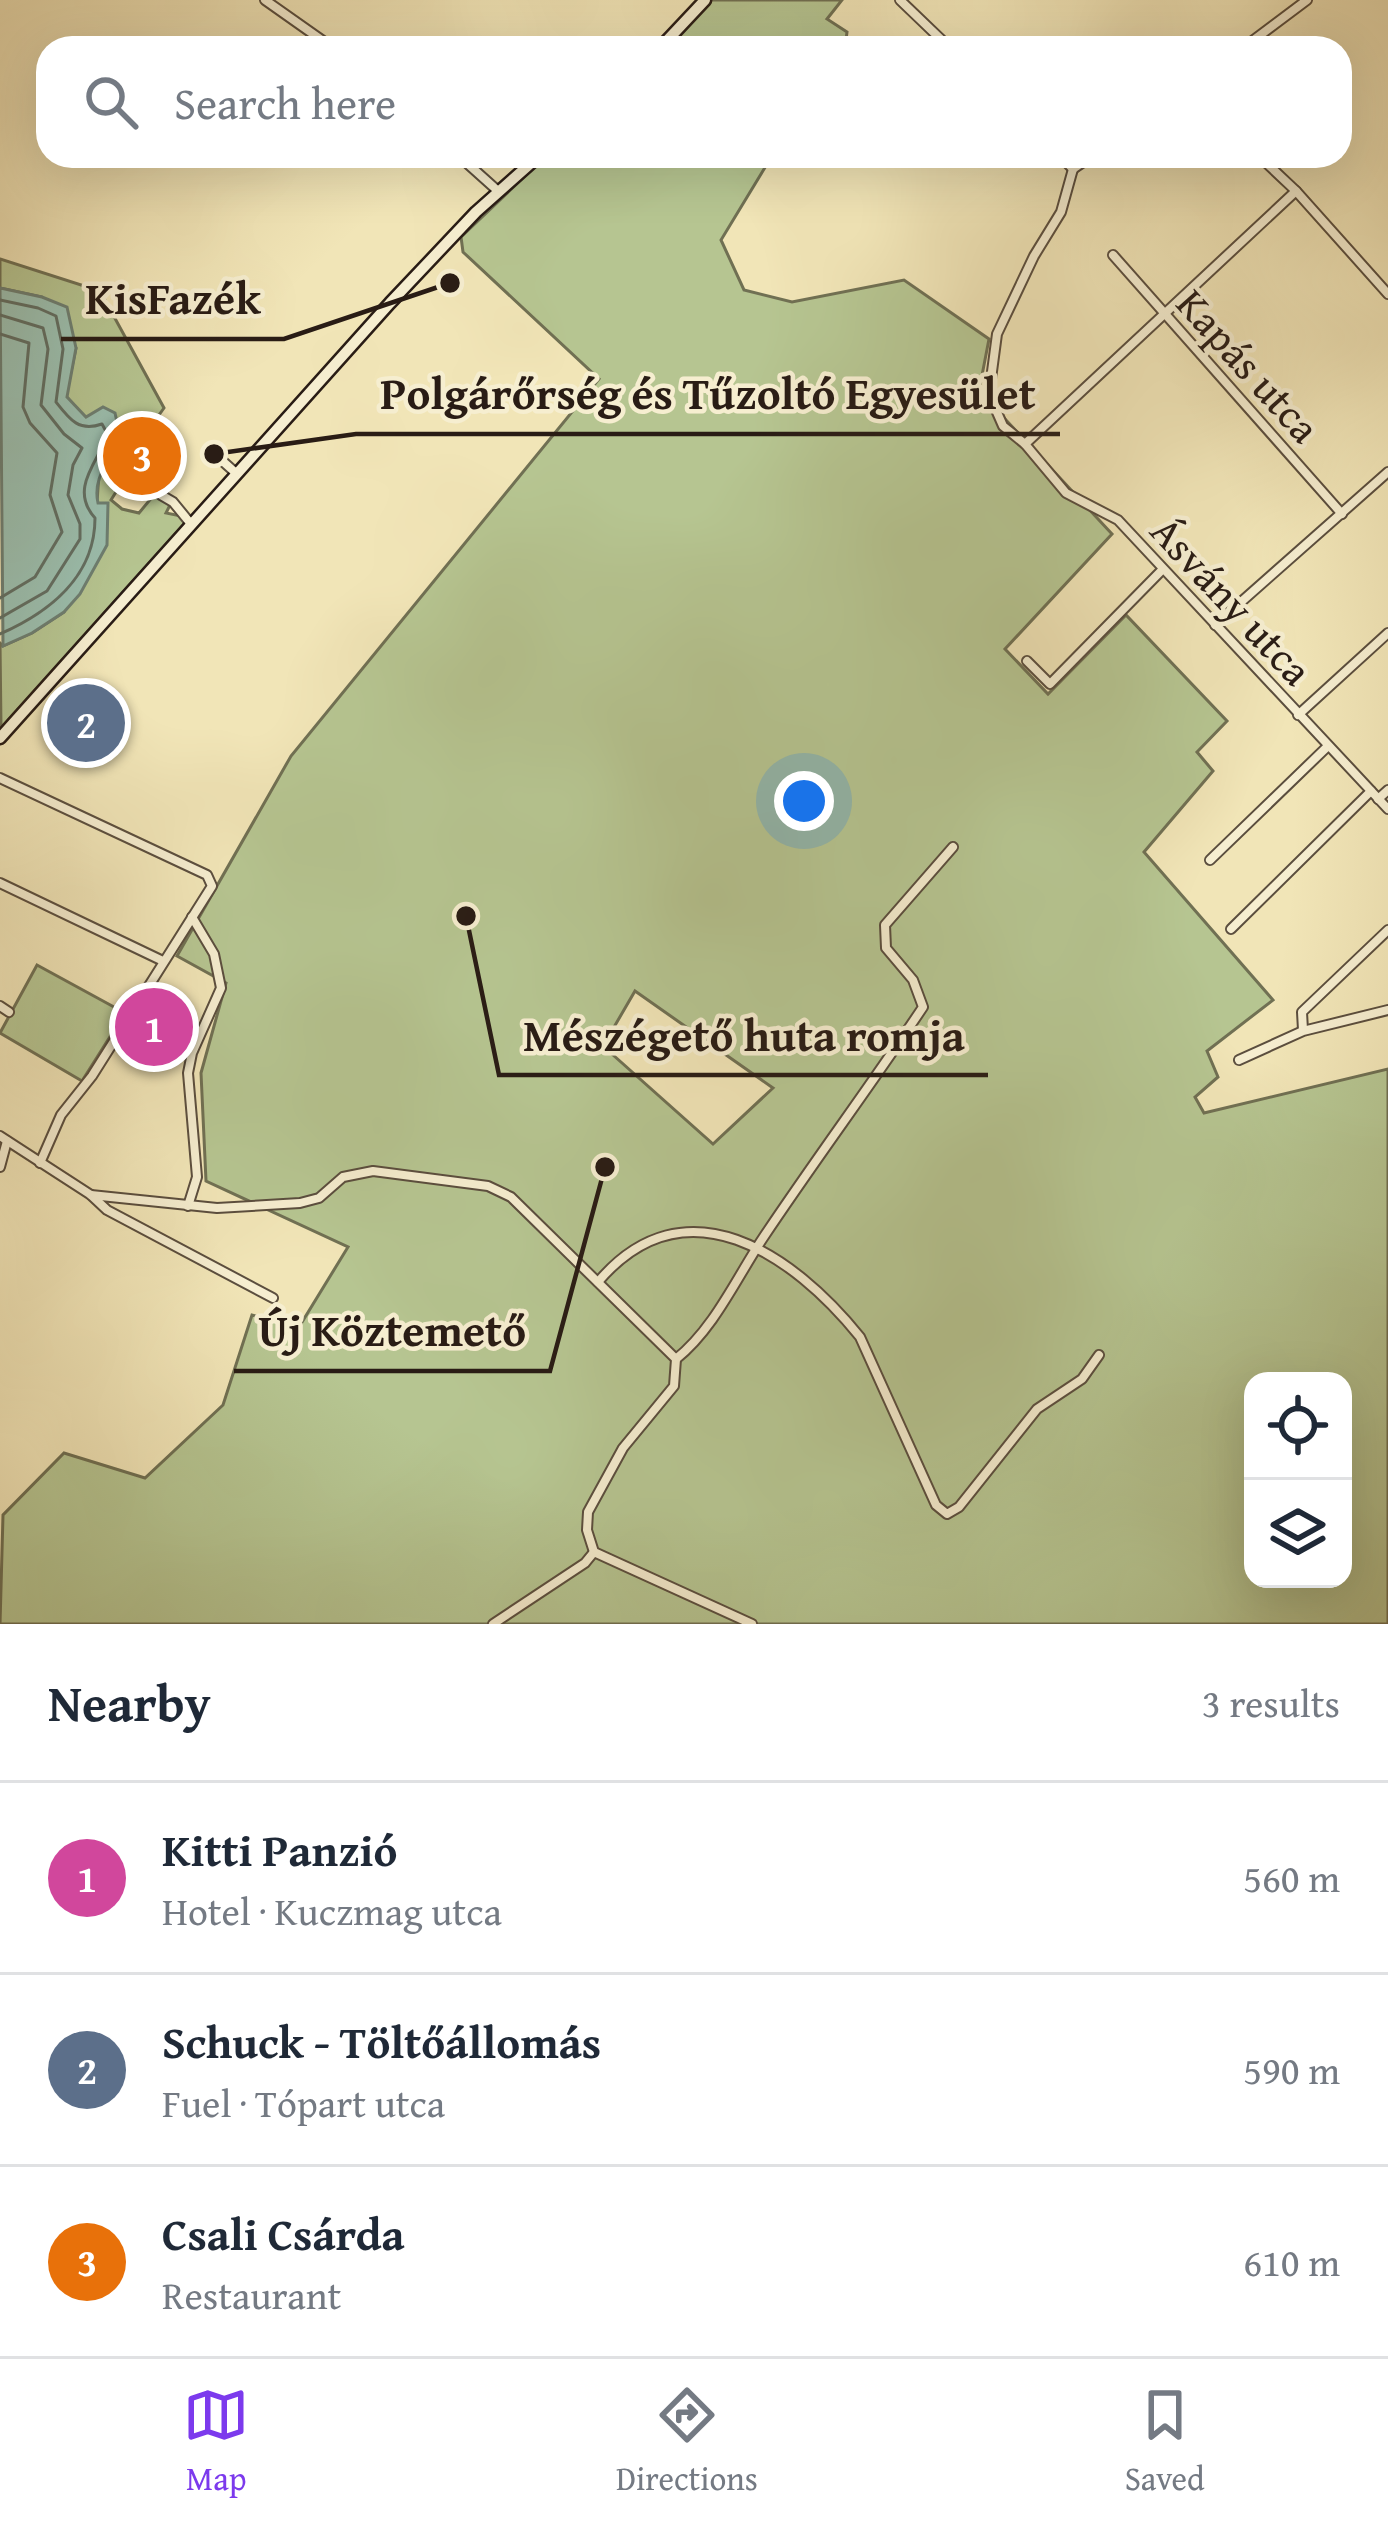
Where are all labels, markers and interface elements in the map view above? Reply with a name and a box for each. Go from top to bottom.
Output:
search box [36,36,1352,168]
icon: search [78,69,144,135]
text: Search here [174,70,396,135]
callout: KisFazék [61,258,284,339]
text: KisFazék [85,265,261,330]
street label: Kapás utca [1163,274,1335,456]
callout: Polgárőrség és Tűzoltó Egyesület [356,353,1060,434]
text: Polgárőrség és Tűzoltó Egyesület [380,360,1036,425]
pin: 3 [103,411,181,501]
street label: Ásvány utca [1137,501,1327,699]
pin: 2 [47,678,125,768]
your location [774,771,834,831]
pin: 1 [115,982,193,1072]
callout: Mészégető huta romja [499,994,988,1075]
text: Mészégető huta romja [523,1002,965,1067]
callout: Új Köztemető [234,1290,550,1371]
text: Új Köztemető [258,1297,526,1362]
map controls [1244,1372,1352,1588]
button: locate [1244,1372,1352,1480]
button: layers [1244,1480,1352,1588]
text: Nearby [48,1665,211,1740]
text: 3 results [1202,1674,1340,1731]
text: Kitti Panzió [162,1817,397,1882]
text: 1 [77,1849,97,1906]
text: 560 m [1243,1849,1340,1906]
text: Hotel · Kuczmag utca [162,1882,502,1939]
text: Schuck - Töltőállomás [162,2009,601,2074]
text: 2 [77,2041,97,2098]
text: 590 m [1243,2041,1340,2098]
text: Fuel · Tópart utca [162,2074,445,2131]
text: Csali Csárda [162,2201,405,2266]
text: 3 [77,2233,97,2290]
text: 610 m [1243,2233,1340,2290]
text: Restaurant [162,2266,341,2323]
tab: Map [183,2382,249,2502]
tab: Directions [616,2382,758,2502]
tab: Saved [1125,2382,1205,2502]

